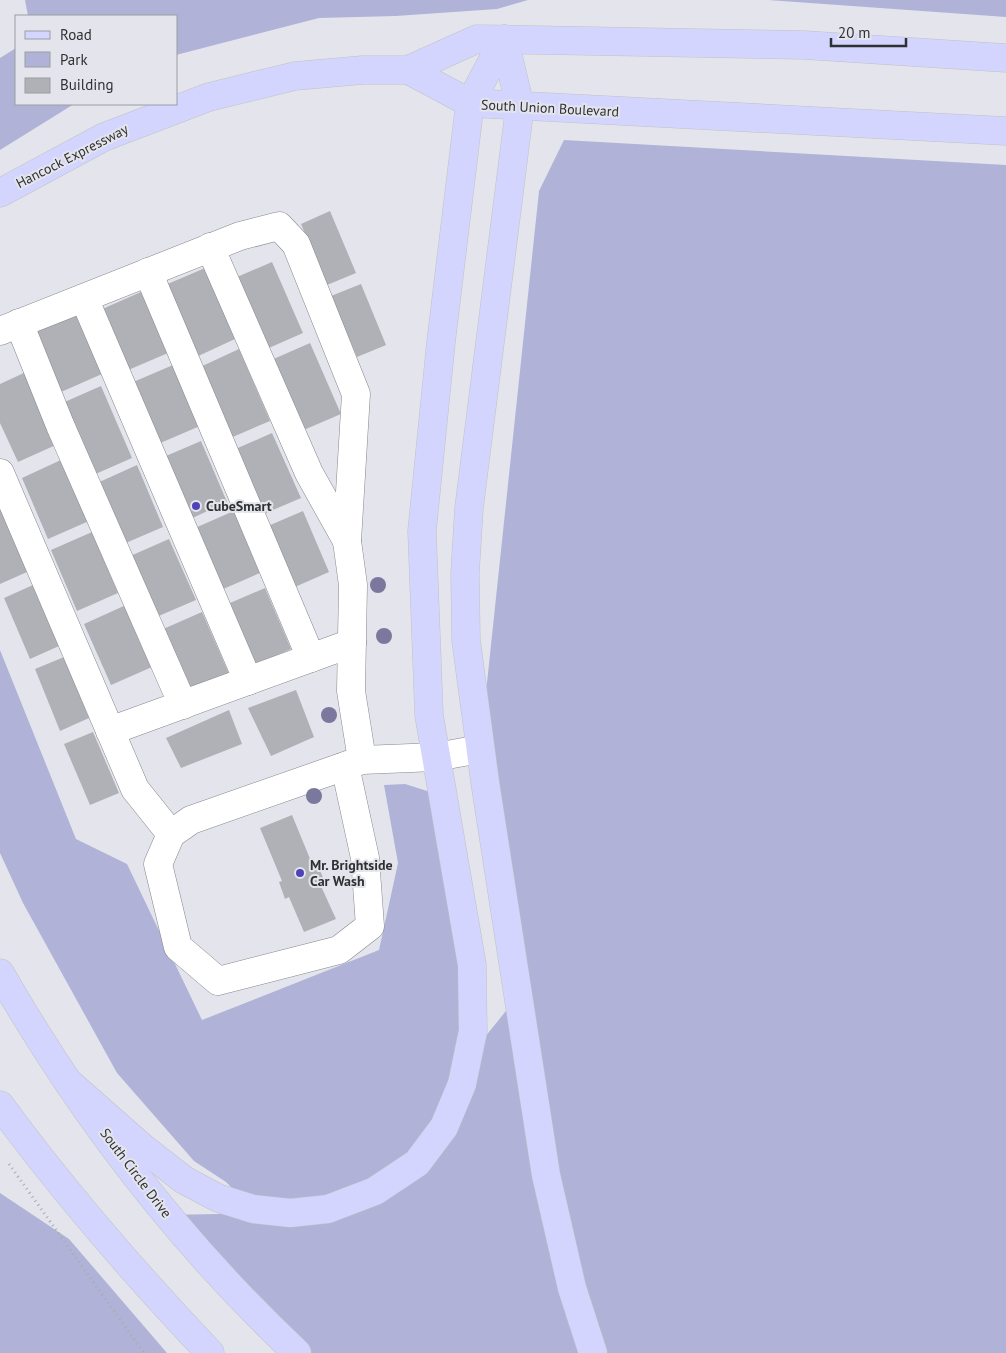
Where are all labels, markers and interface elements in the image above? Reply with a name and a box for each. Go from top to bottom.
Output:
legend [15,15,178,105]
scale bar [831,15,906,47]
text: 20 m [838,23,871,42]
text: Road [60,25,92,44]
text: Park [60,50,88,69]
text: Building [60,75,114,94]
street label: South Union Boulevard [481,95,619,121]
street label: Hancock Expressway [13,120,132,192]
place label: CubeSmart [206,497,272,515]
marker: CubeSmart [190,500,202,512]
place label: Mr. Brightside Car Wash [310,856,393,890]
marker: Mr. Brightside Car Wash [294,867,306,879]
street label: South Circle Drive [96,1125,176,1221]

